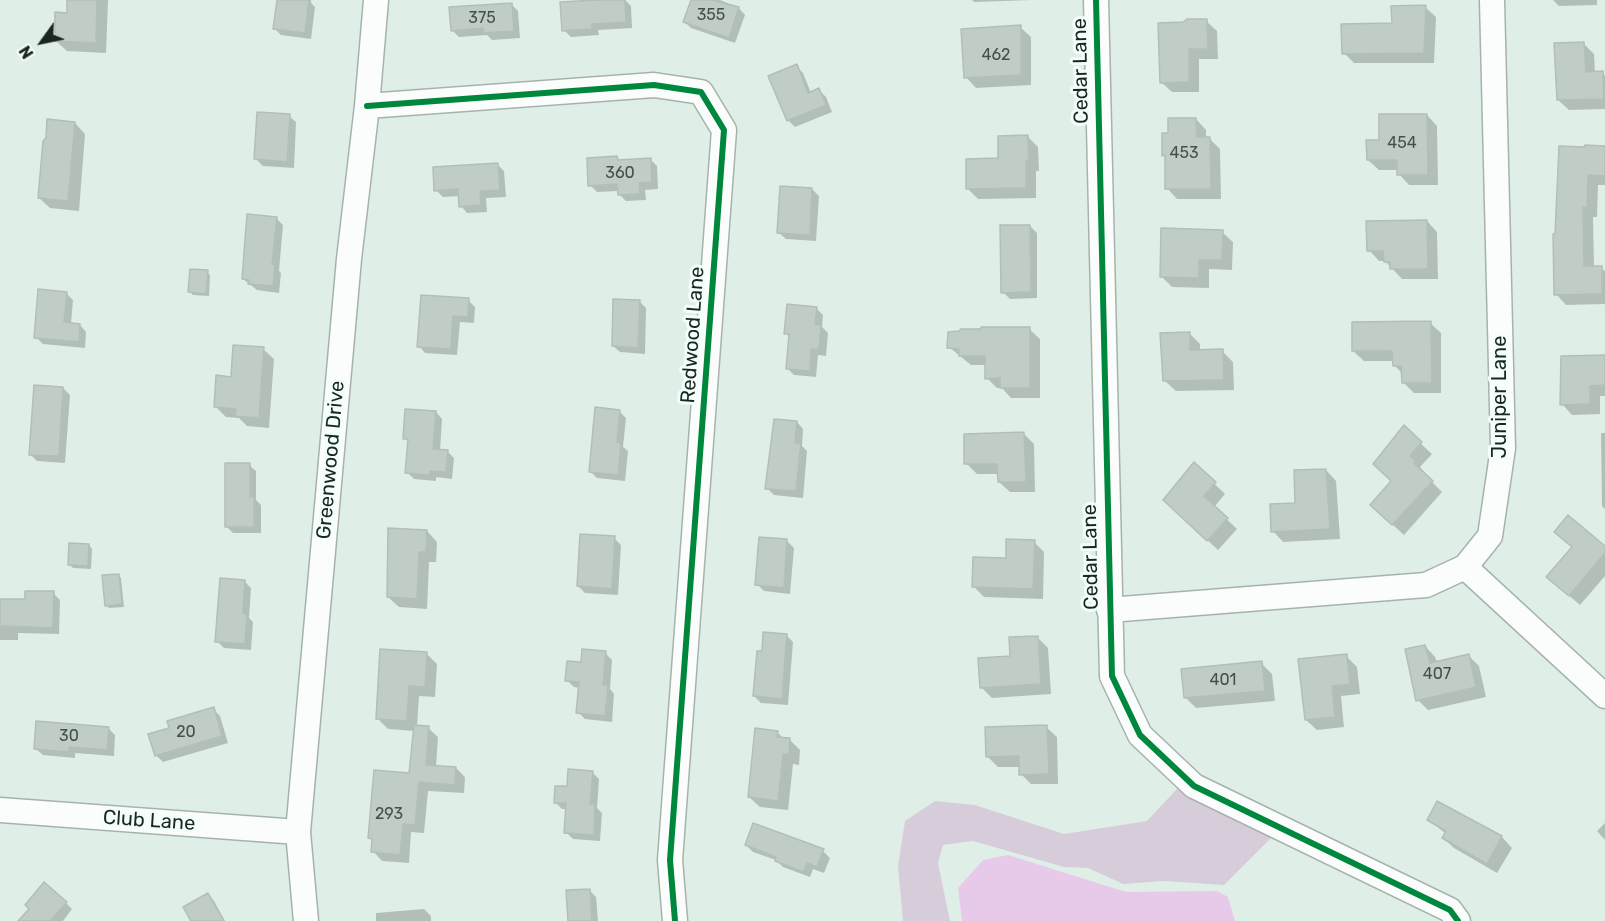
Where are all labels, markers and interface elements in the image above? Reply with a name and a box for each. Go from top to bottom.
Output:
house number: 355 [697,5,725,25]
house number: 375 [468,8,496,28]
north arrow [12,12,72,72]
street label: Cedar Lane [1068,18,1094,124]
text: N [15,42,38,62]
house number: 462 [982,45,1010,65]
house number: 454 [1387,133,1417,153]
house number: 453 [1169,143,1199,163]
house number: 360 [605,163,635,183]
street label: Redwood Lane [676,266,710,404]
street label: Juniper Lane [1488,336,1512,458]
street label: Greenwood Drive [312,380,350,540]
street label: Cedar Lane [1078,504,1104,610]
house number: 407 [1423,664,1451,684]
house number: 401 [1210,670,1236,690]
house number: 20 [176,722,196,742]
house number: 30 [59,726,79,746]
house number: 293 [375,804,403,824]
street label: Club Lane [102,806,196,836]

